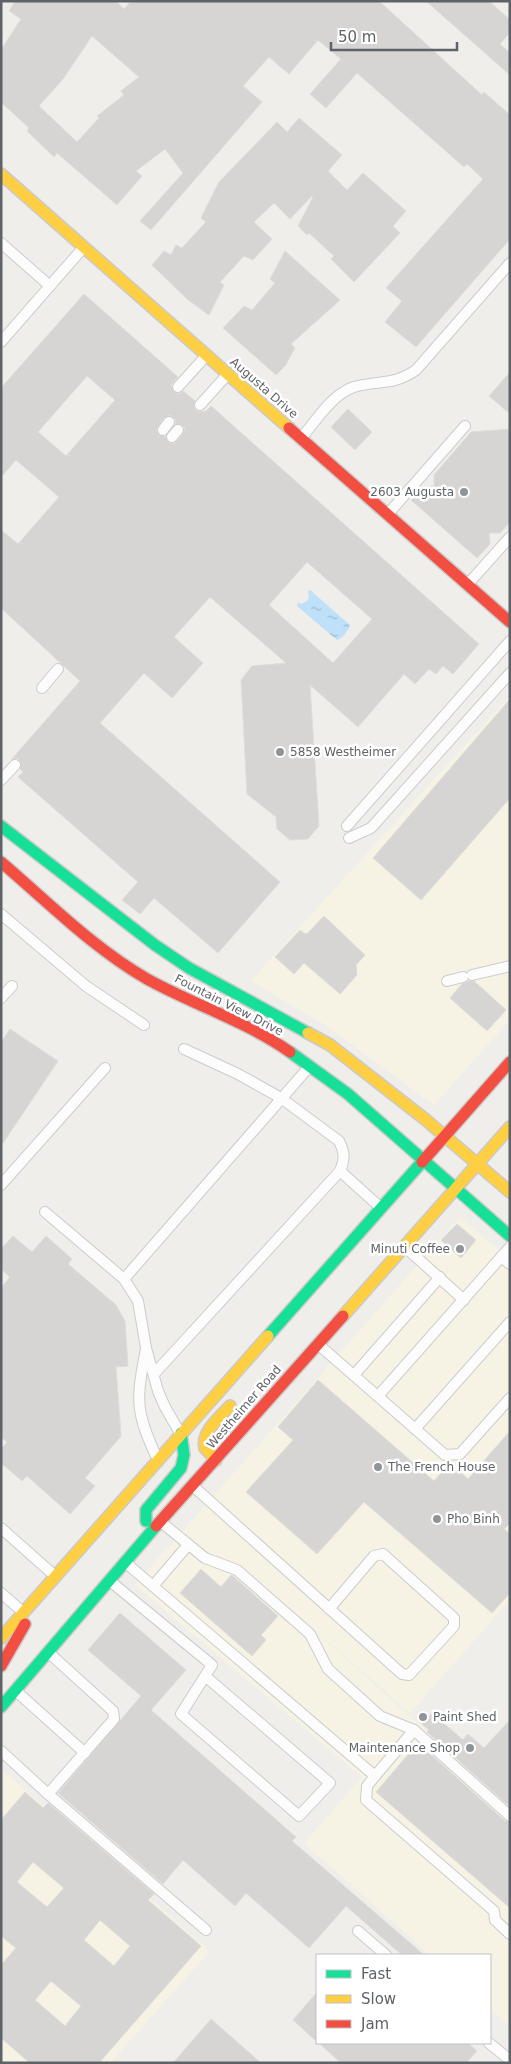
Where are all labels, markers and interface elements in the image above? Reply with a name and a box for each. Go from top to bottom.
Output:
scale bar [331,20,457,52]
text: 50 m [338,28,376,46]
street label: Augusta Drive [227,355,301,421]
place label: 2603 Augusta [370,485,454,499]
marker: 2603 Augusta [458,486,470,498]
place label: 5858 Westheimer [290,745,396,759]
marker: 5858 Westheimer [274,746,286,758]
street label: Fountain View Drive [172,971,286,1039]
place label: Minuti Coffee [370,1242,450,1256]
marker: Minuti Coffee [454,1243,466,1255]
street label: Westheimer Road [204,1362,284,1452]
place label: The French House [387,1460,495,1474]
marker: The French House [372,1461,384,1473]
place label: Pho Binh [447,1512,500,1526]
marker: Pho Binh [431,1513,443,1525]
place label: Paint Shed [433,1710,497,1724]
marker: Paint Shed [417,1711,429,1723]
place label: Maintenance Shop [349,1741,460,1755]
marker: Maintenance Shop [464,1742,476,1754]
legend [316,1954,491,2044]
text: Fast [361,1965,391,1983]
text: Slow [361,1990,396,2008]
text: Jam [360,2015,389,2033]

